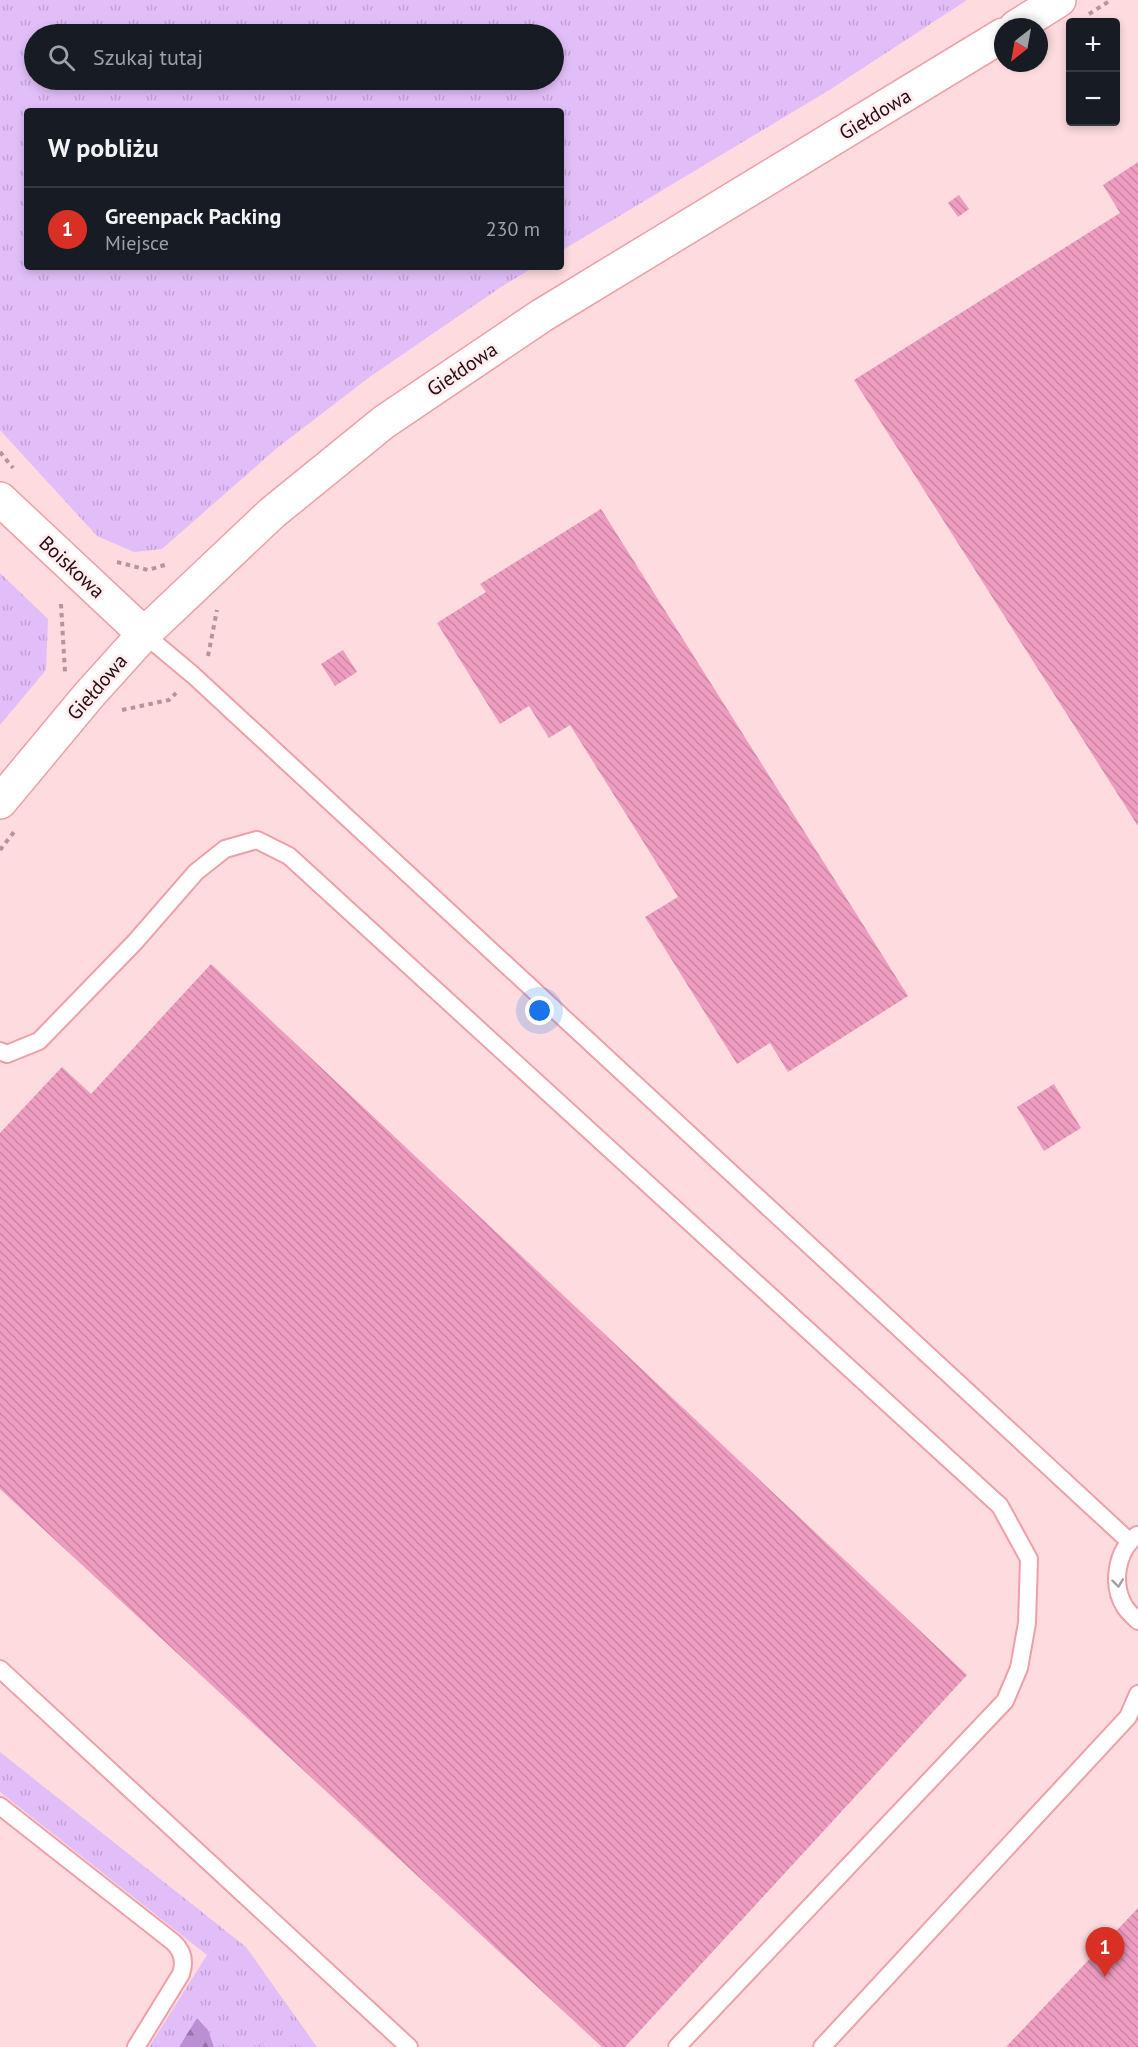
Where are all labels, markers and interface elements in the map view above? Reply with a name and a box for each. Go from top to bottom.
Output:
north arrow [994,18,1048,72]
map controls [1066,18,1120,126]
button: + [1066,18,1120,72]
search box [24,24,564,90]
icon: search [45,41,78,74]
text: Szukaj tutaj [93,43,203,71]
button: − [1066,72,1120,126]
street label: Giełdowa [834,82,916,146]
text: W pobliżu [48,131,159,164]
text: Greenpack Packing [105,202,281,230]
text: 1 [62,216,73,242]
text: 230 m [486,216,540,242]
text: Miejsce [105,230,169,256]
street label: Giełdowa [422,336,502,402]
street label: Boiskowa [34,530,110,604]
street label: Giełdowa [61,648,133,726]
your location [525,996,554,1025]
one-way arrow [1112,1578,1124,1588]
pin: 1 [1086,1928,1124,1977]

